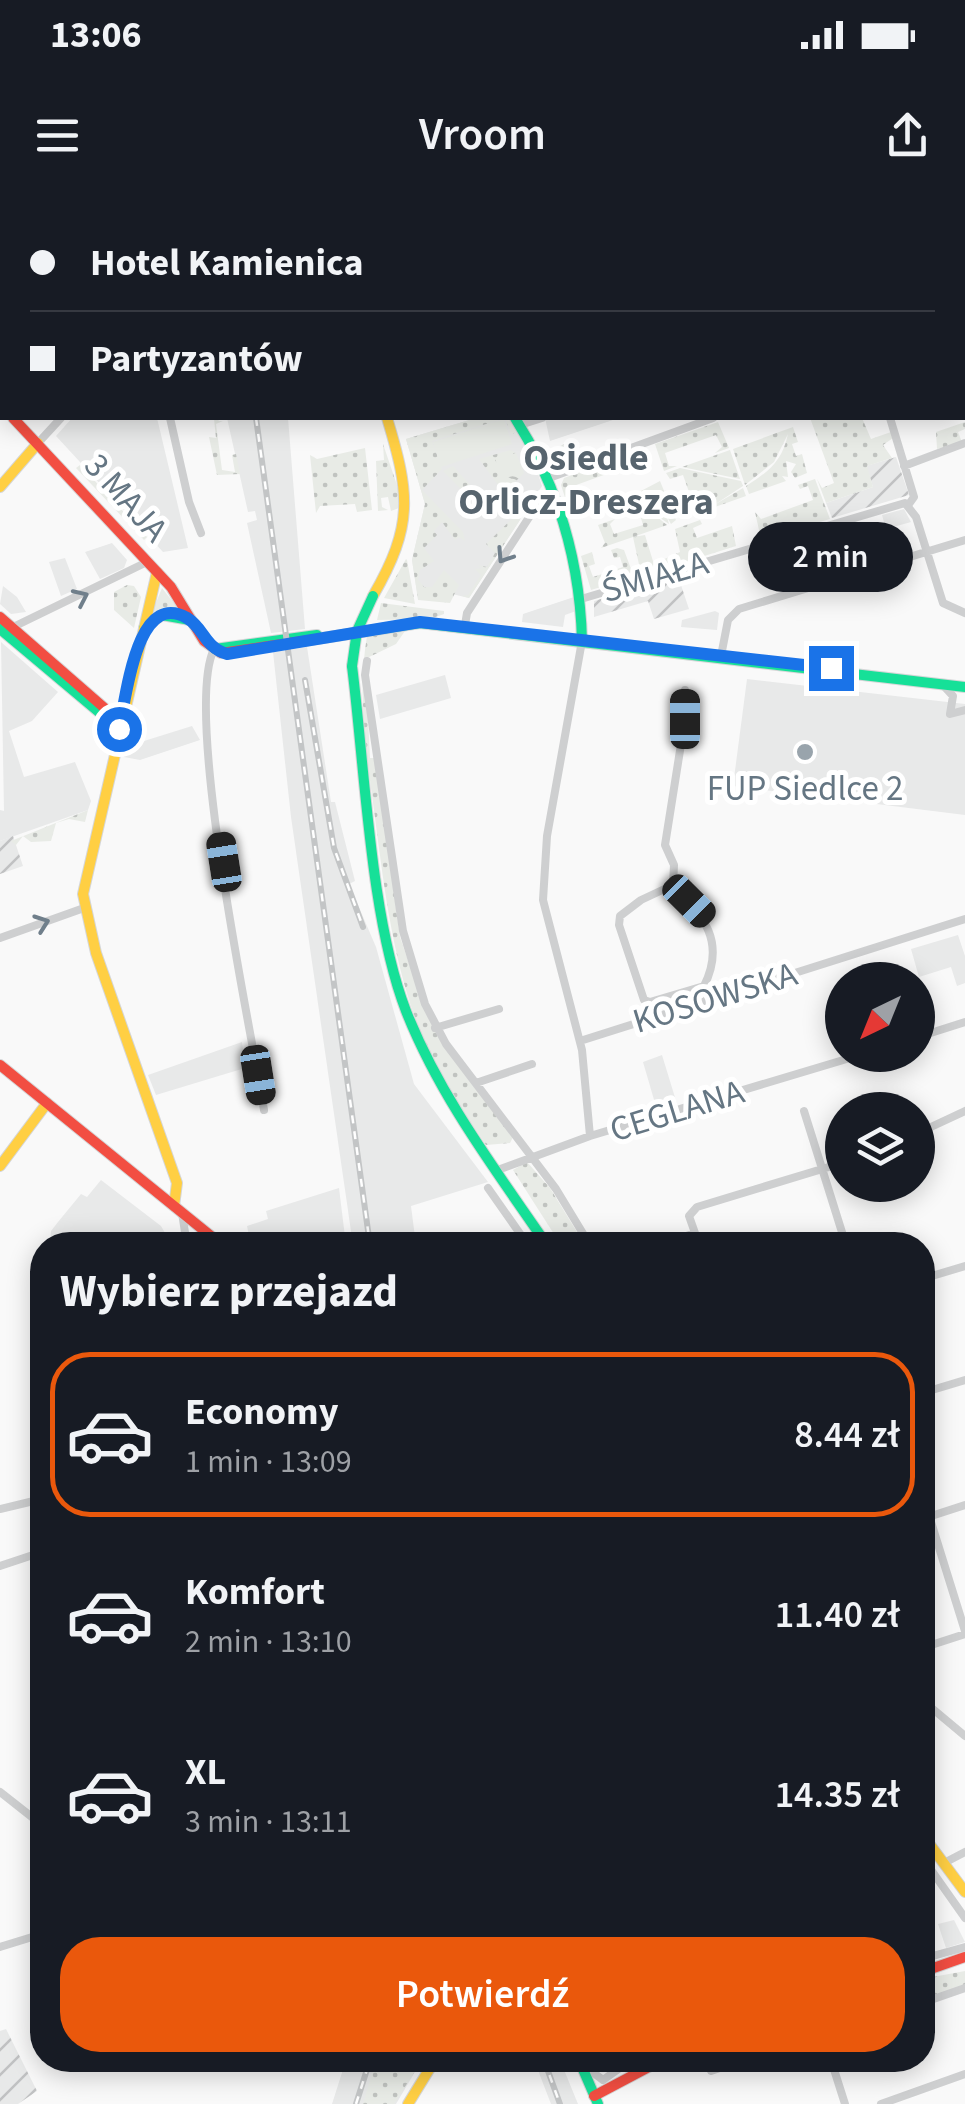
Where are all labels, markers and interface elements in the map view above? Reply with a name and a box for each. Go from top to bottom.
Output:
text: 13:06 [50,8,142,62]
text: Vroom [419,103,546,167]
icon: menu [30,108,85,163]
icon: share [880,108,935,163]
text: Hotel Kamienica [90,236,363,290]
text: Partyzantów [90,332,303,386]
district label: Osiedle Orlicz-Dreszera [458,431,714,529]
street label: 3 MAJA [72,442,180,554]
callout: 2 min [748,523,914,593]
text: 2 min [792,534,869,580]
street label: ŚMIAŁA [596,538,714,616]
one-way arrow [498,546,517,564]
one-way arrow [71,589,89,609]
route end [809,646,854,691]
car [670,689,700,749]
route start [97,707,142,752]
marker: FUP Siedlce 2 [794,741,816,763]
place label: FUP Siedlce 2 [707,764,903,814]
car [204,830,244,894]
car [657,869,721,933]
one-way arrow [33,914,50,935]
street label: KOSOWSKA [627,949,803,1047]
north arrow [825,962,935,1072]
map controls [825,962,935,1202]
car [238,1043,278,1107]
street label: CEGLANA [604,1067,750,1155]
button: layers [825,1092,935,1202]
text: Wybierz przejazd [60,1260,398,1324]
text: Economy [185,1385,338,1439]
icon: car [65,1390,155,1480]
text: 8.44 zł [794,1408,900,1462]
text: 1 min · 13:09 [185,1439,352,1485]
text: Komfort [185,1565,325,1619]
icon: car [65,1570,155,1660]
text: 11.40 zł [775,1588,900,1642]
text: 2 min · 13:10 [185,1619,352,1665]
text: XL [185,1745,226,1799]
icon: car [65,1750,155,1840]
text: 14.35 zł [775,1768,900,1822]
text: 3 min · 13:11 [185,1799,352,1845]
button: Potwierdź [60,1937,905,2052]

